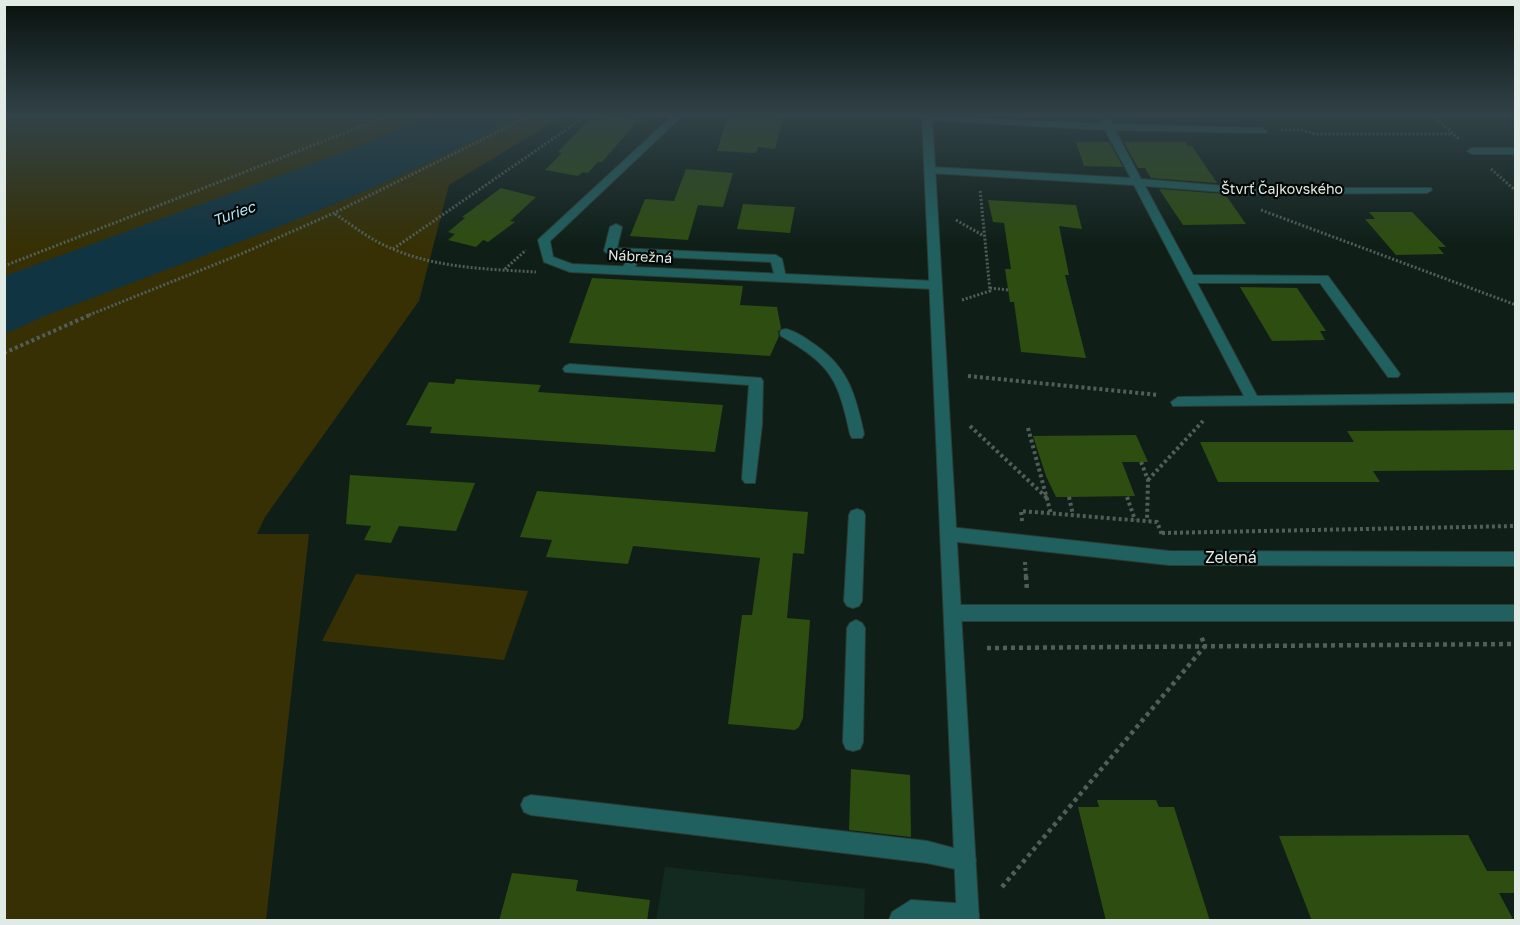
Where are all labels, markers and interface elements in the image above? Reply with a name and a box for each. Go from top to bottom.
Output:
street label: Štvrť Čajkovského [1221,182,1343,198]
water label: Turiec [210,198,258,230]
street label: Nábrežná [607,247,673,267]
street label: Zelená [1205,548,1257,568]

